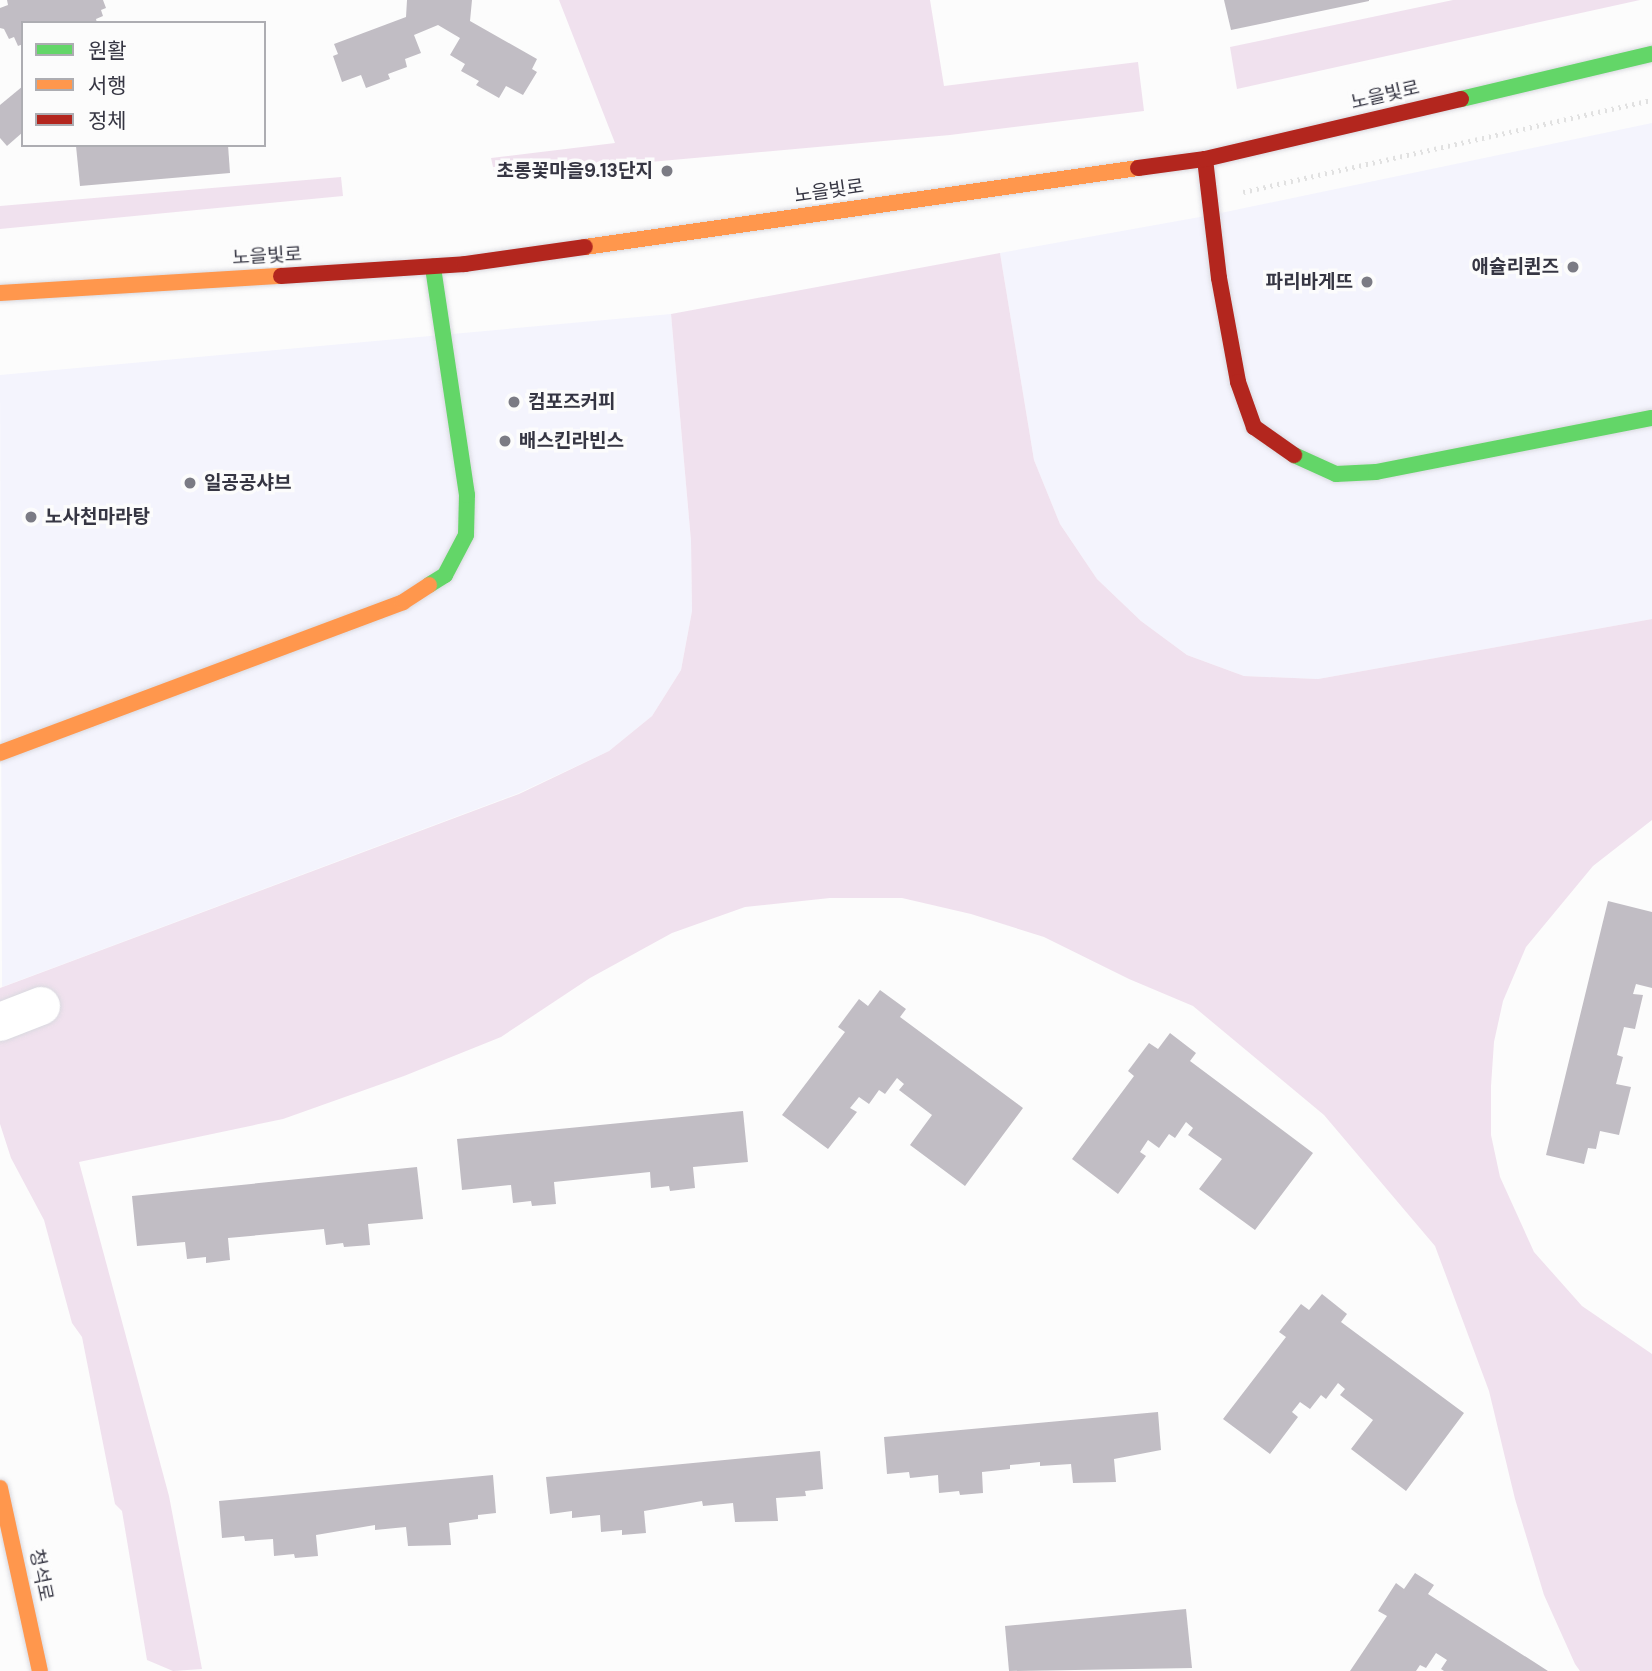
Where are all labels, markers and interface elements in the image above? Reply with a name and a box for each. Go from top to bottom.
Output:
legend [21,21,266,147]
text: 원활 [88,37,127,65]
text: 서행 [88,72,127,100]
street label: 노을빛로 [1348,76,1422,114]
text: 정체 [88,107,127,135]
place label: 초롱꽃마을9.13단지 [497,160,653,182]
marker: 초롱꽃마을9.13단지 [659,163,675,179]
street label: 노을빛로 [793,175,865,207]
street label: 노을빛로 [231,243,303,269]
place label: 애슐리퀸즈 [1472,256,1559,278]
marker: 애슐리퀸즈 [1565,259,1581,275]
place label: 파리바게뜨 [1266,271,1353,293]
marker: 파리바게뜨 [1359,274,1375,290]
place label: 컴포즈커피 [528,391,615,413]
marker: 컴포즈커피 [506,394,522,410]
place label: 배스킨라빈스 [519,430,624,452]
marker: 배스킨라빈스 [497,433,513,449]
place label: 일공공샤브 [204,472,291,494]
marker: 일공공샤브 [182,475,198,491]
place label: 노사천마라탕 [45,506,150,528]
marker: 노사천마라탕 [23,509,39,525]
street label: 청석로 [24,1547,58,1603]

